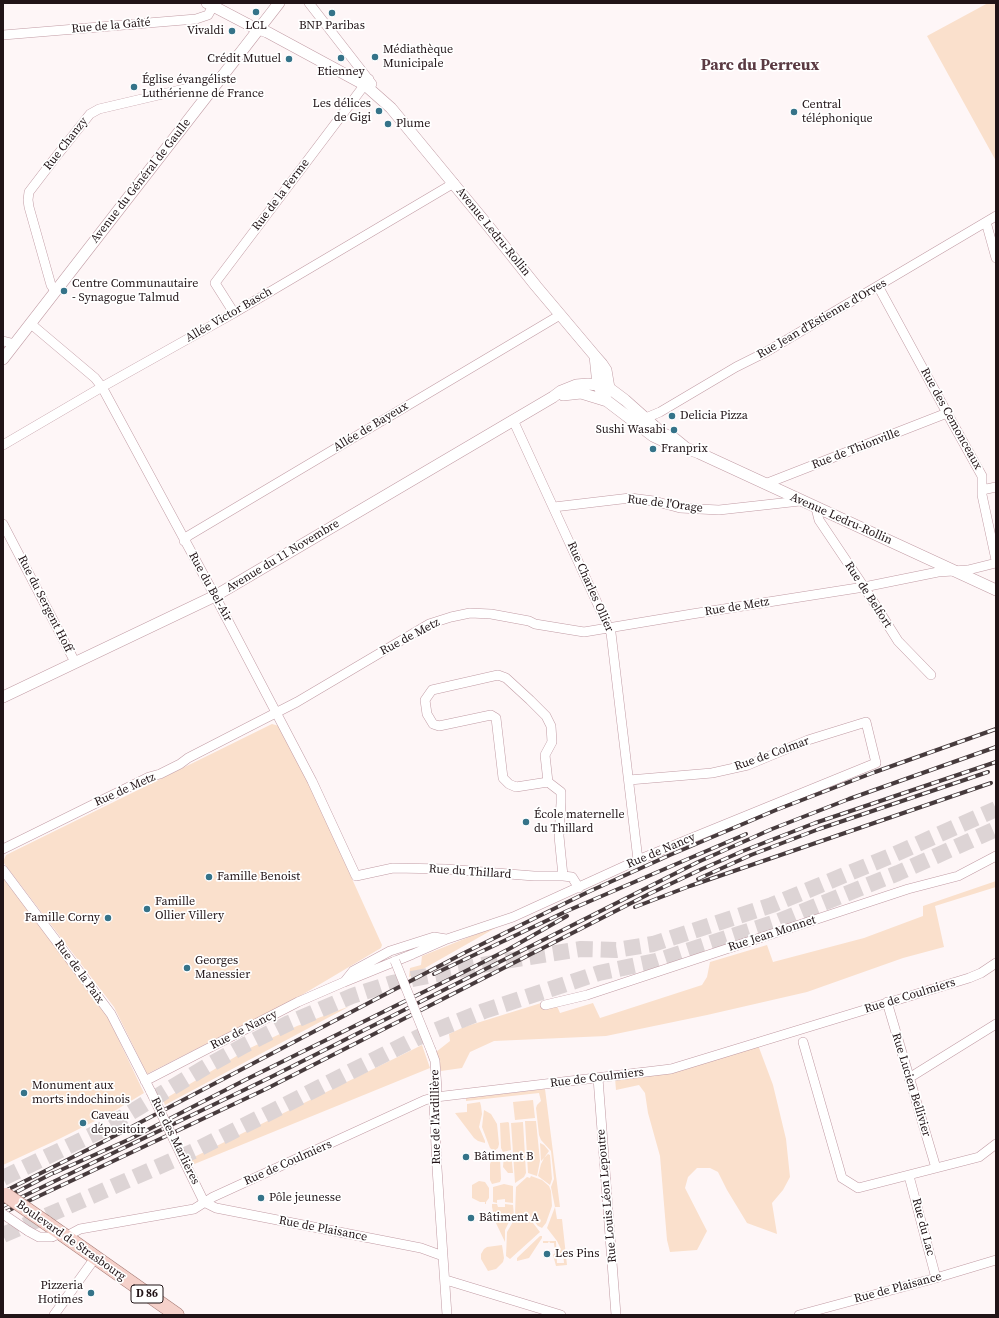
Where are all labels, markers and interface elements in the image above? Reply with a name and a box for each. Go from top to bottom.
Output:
marker: LCL [251,7,261,17]
marker: BNP Paribas [327,8,337,18]
street label: Rue de la Gaîté [71,15,151,37]
place label: LCL [245,19,267,33]
place label: BNP Paribas [299,19,365,33]
place label: Vivaldi [187,24,224,38]
marker: Vivaldi [227,26,237,36]
place label: Médiathèque Municipale [383,43,453,71]
place label: Crédit Mutuel [207,52,281,66]
marker: Médiathèque Municipale [370,52,380,62]
marker: Etienney [336,53,346,63]
marker: Crédit Mutuel [284,54,294,64]
district label: Parc du Perreux [701,56,819,76]
place label: Etienney [317,65,365,79]
place label: Église évangéliste Luthérienne de France [142,73,264,101]
marker: Église évangéliste Luthérienne de France [129,82,139,92]
place label: Les délices de Gigi [313,97,371,125]
place label: Central téléphonique [802,98,873,126]
marker: Les délices de Gigi [374,106,384,116]
marker: Central téléphonique [789,107,799,117]
street label: Rue Chanzy [41,115,91,173]
street label: Avenue du Général de Gaulle [88,116,194,246]
place label: Plume [396,117,430,131]
marker: Plume [383,119,393,129]
street label: Rue de la Ferme [249,156,313,234]
street label: Avenue Ledru-Rollin [453,185,533,279]
street label: Rue Jean d'Estienne d'Orves [755,276,889,362]
place label: Centre Communautaire - Synagogue Talmud [72,277,198,305]
street label: Allée Victor Basch [183,284,275,346]
marker: Centre Communautaire - Synagogue Talmud [59,286,69,296]
street label: Rue des Cemonceaux [917,366,985,472]
street label: Allée de Bayeux [331,399,411,455]
place label: Delicia Pizza [680,409,748,423]
marker: Delicia Pizza [667,411,677,421]
place label: Sushi Wasabi [596,423,666,437]
marker: Sushi Wasabi [669,425,679,435]
street label: Rue de Thionville [810,426,902,472]
place label: Franprix [661,442,708,456]
marker: Franprix [648,444,658,454]
street label: Avenue Ledru-Rollin [788,490,894,548]
street label: Rue de l'Orage [626,492,704,516]
street label: Avenue du 11 Novembre [224,516,342,596]
street label: Rue Charles Ollier [564,540,616,634]
street label: Rue du Bel-Air [185,550,235,624]
street label: Rue du Sergent Hoff [14,553,76,655]
street label: Rue de Belfort [841,559,895,631]
street label: Rue de Metz [704,595,770,619]
street label: Rue de Metz [378,615,442,659]
street label: Rue de Colmar [733,734,811,774]
street label: Rue de Metz [92,770,158,810]
place label: École maternelle du Thillard [534,808,625,836]
marker: École maternelle du Thillard [521,817,531,827]
street label: Rue de Nancy [625,830,697,872]
street label: Rue du Thillard [428,862,512,882]
place label: Famille Benoist [217,870,300,884]
marker: Famille Benoist [204,872,214,882]
place label: Famille Ollier Villery [155,895,224,923]
marker: Famille Ollier Villery [142,904,152,914]
place label: Famille Corny [25,911,100,925]
marker: Famille Corny [103,913,113,923]
street label: Rue Jean Monnet [726,913,818,955]
street label: Rue de la Paix [51,938,107,1006]
place label: Georges Manessier [195,954,250,982]
marker: Georges Manessier [182,963,192,973]
street label: Rue de Coulmiers [863,975,957,1017]
street label: Rue de Nancy [208,1007,280,1053]
street label: Rue Lucien Bellivier [888,1031,934,1139]
street label: Rue de Coulmiers [549,1065,645,1091]
street label: Rue de l'Ardillière [428,1069,444,1165]
place label: Monument aux morts indochinois [32,1079,130,1107]
marker: Monument aux morts indochinois [19,1088,29,1098]
street label: Rue des Marlières [148,1095,202,1187]
place label: Caveau dépositoir [91,1109,145,1137]
marker: Caveau dépositoir [78,1118,88,1128]
street label: Rue Louis Léon Lepoutre [594,1129,620,1263]
street label: Rue de Coulmiers [242,1137,334,1189]
place label: Bâtiment B [474,1150,534,1164]
marker: Bâtiment B [461,1152,471,1162]
place label: Pôle jeunesse [269,1191,341,1205]
marker: Pôle jeunesse [256,1193,266,1203]
street label: Rue du Lac [908,1197,938,1257]
street label: Boulevard de Strasbourg [13,1198,129,1284]
place label: Bâtiment A [479,1211,539,1225]
street label: Rue de Plaisance [278,1213,368,1245]
marker: Bâtiment A [466,1213,476,1223]
place label: Les Pins [555,1247,600,1261]
marker: Les Pins [542,1249,552,1259]
street label: Rue de Plaisance [853,1269,943,1307]
place label: Pizzeria Hotimes [38,1279,83,1307]
road number: D 86 [131,1285,163,1303]
marker: Pizzeria Hotimes [86,1288,96,1298]

